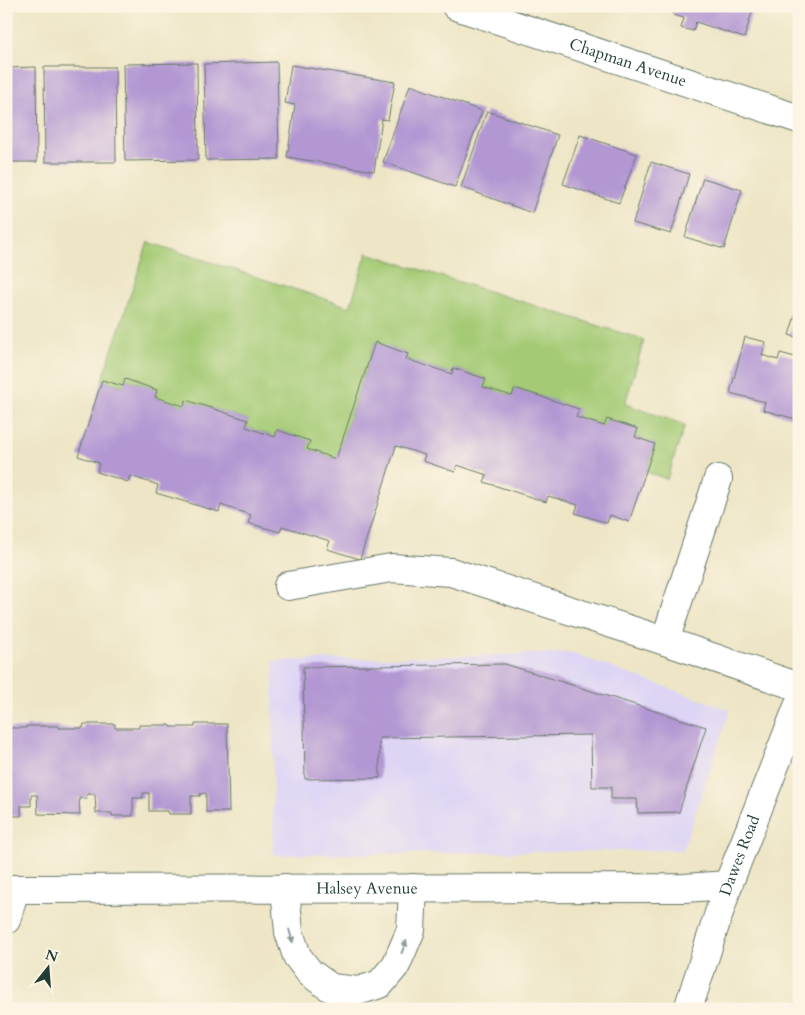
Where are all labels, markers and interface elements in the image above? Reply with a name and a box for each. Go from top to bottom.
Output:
street label: Chapman Avenue [566,33,689,92]
street label: Dawes Road [714,812,765,899]
street label: Halsey Avenue [316,877,418,900]
one-way arrow [287,929,295,944]
one-way arrow [400,940,408,954]
north arrow [22,942,72,992]
text: N [43,945,60,967]

